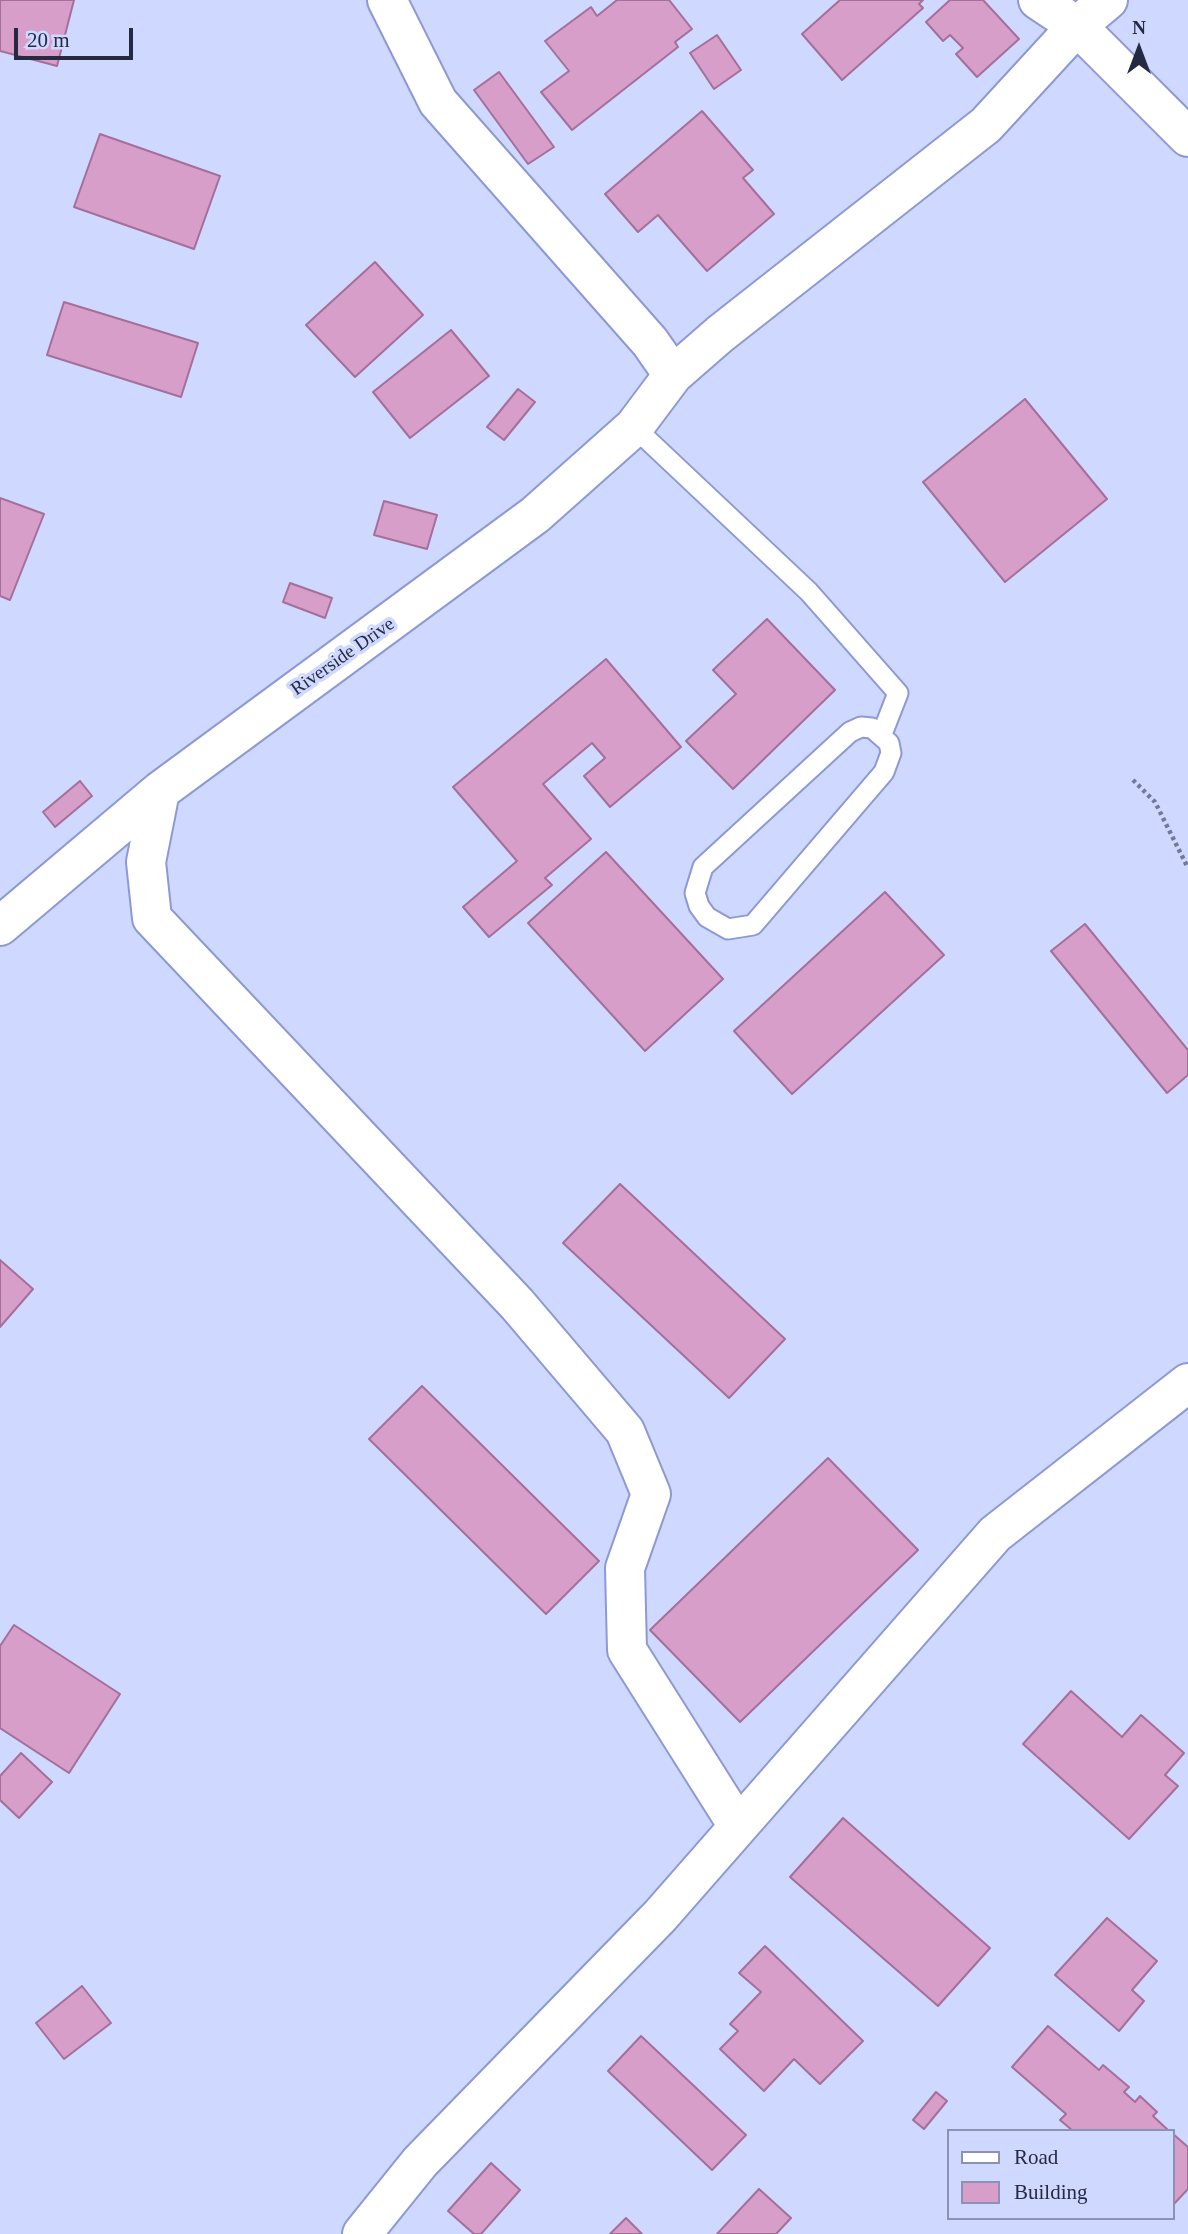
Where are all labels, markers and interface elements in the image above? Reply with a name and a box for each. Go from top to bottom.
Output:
scale bar [18,14,136,58]
north arrow [1104,14,1174,84]
text: N [1132,17,1146,38]
text: 20 m [27,28,70,52]
street label: Riverside Drive [287,613,399,701]
legend [946,2129,1174,2220]
text: Road [1014,2145,1058,2169]
text: Building [1014,2180,1088,2204]

